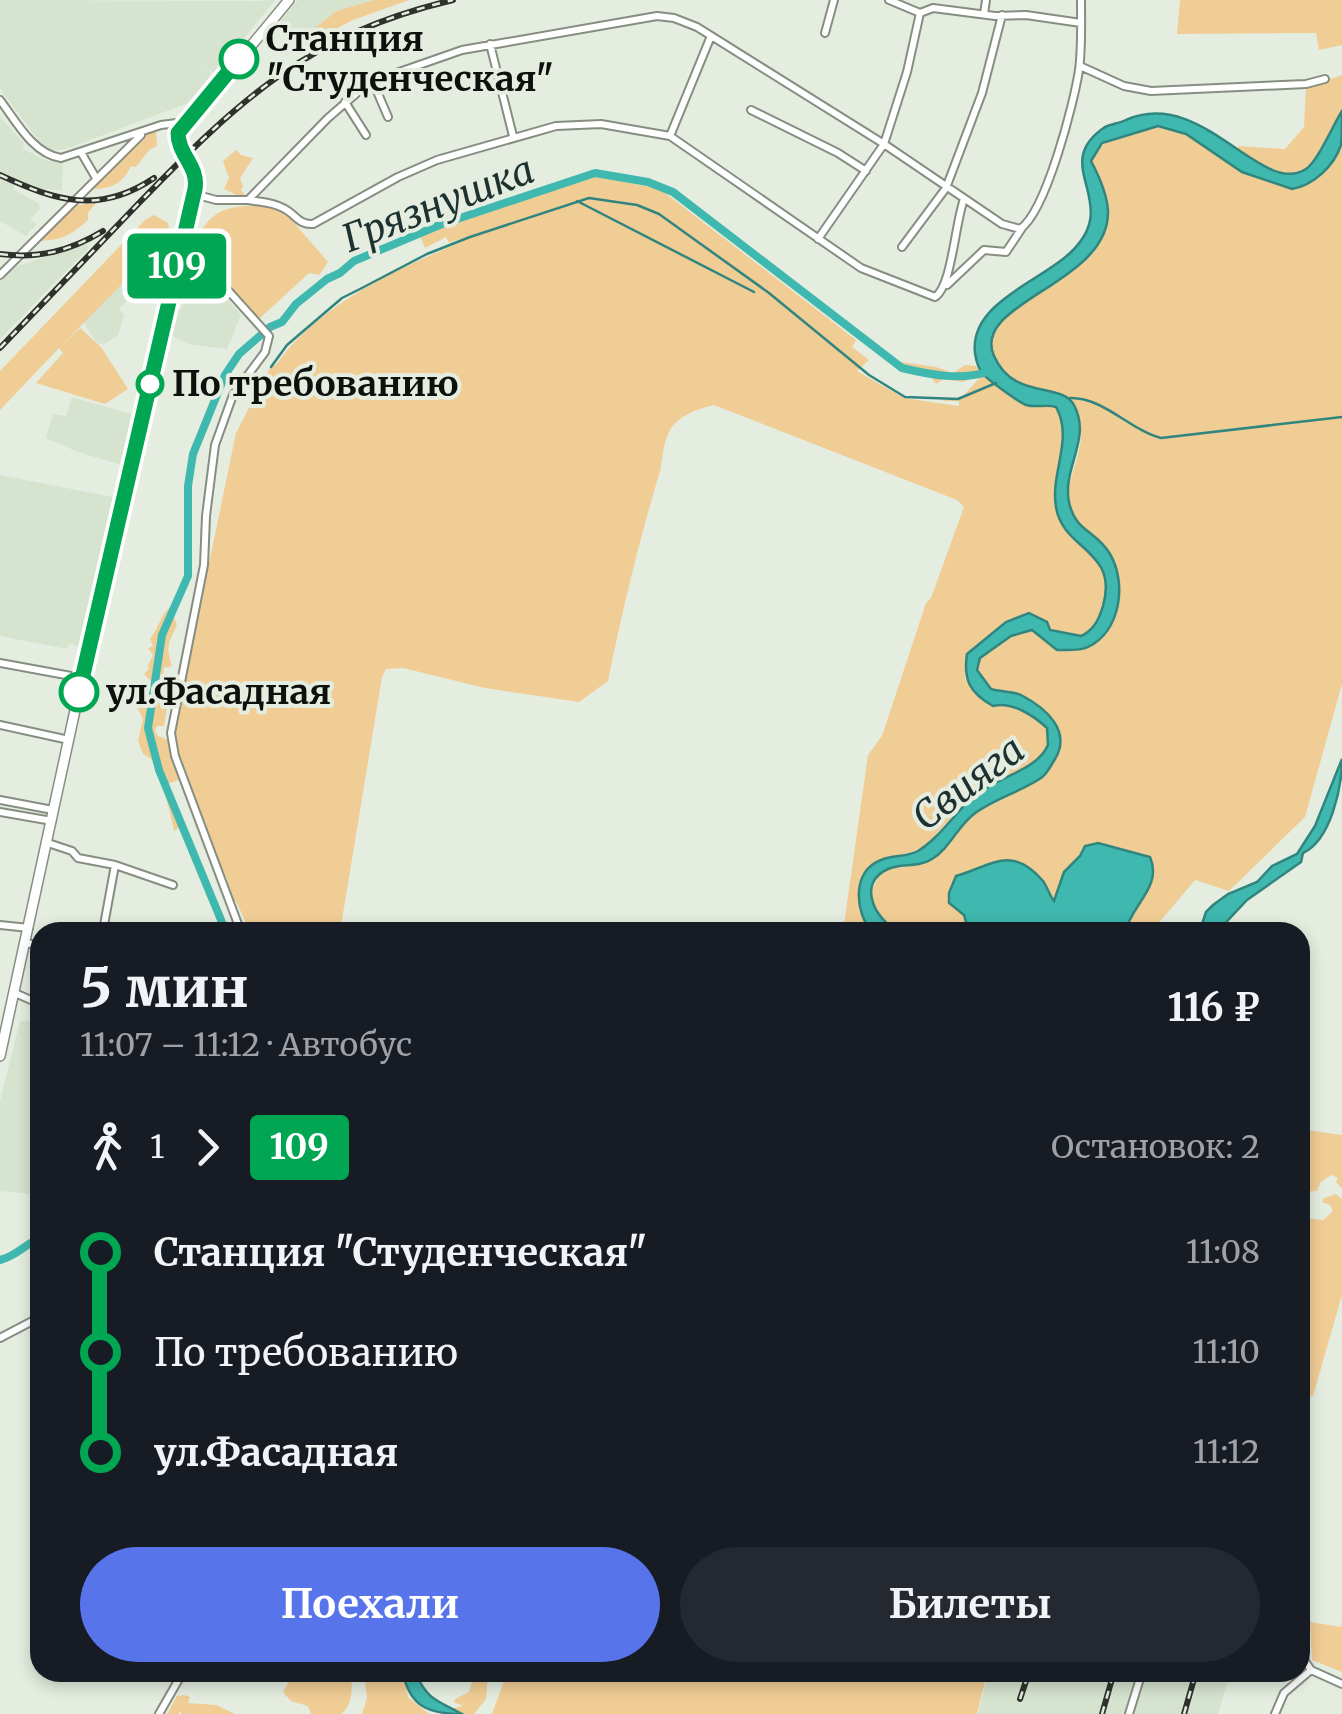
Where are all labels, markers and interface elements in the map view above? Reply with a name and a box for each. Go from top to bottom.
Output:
place label: Станция "Студенческая" [266,17,554,101]
marker: Станция "Студенческая" [220,40,258,78]
water label: Грязнушка [336,146,540,262]
line badge: 109 [120,234,234,298]
text: 109 [147,244,207,288]
place label: По требованию [172,362,459,406]
marker: По требованию [137,371,163,397]
place label: ул.Фасадная [106,670,331,714]
marker: ул.Фасадная [60,673,98,711]
water label: Свияга [903,726,1033,840]
text: 5 мин [80,953,249,1022]
text: 116 ₽ [1167,984,1260,1031]
text: 11:07 – 11:12 · Автобус [80,1025,412,1065]
icon: walk [80,1120,135,1175]
icon: forward [180,1120,235,1175]
text: 109 [270,1125,329,1169]
text: 1 [150,1127,165,1167]
text: Остановок: 2 [1051,1127,1260,1167]
text: Станция "Студенческая" [154,1229,647,1276]
text: 11:08 [1186,1232,1260,1272]
text: По требованию [154,1329,458,1376]
text: 11:10 [1192,1332,1260,1372]
text: ул.Фасадная [154,1429,398,1476]
text: 11:12 [1193,1432,1260,1472]
button: Поехали [80,1547,660,1662]
button: Билеты [680,1547,1260,1662]

